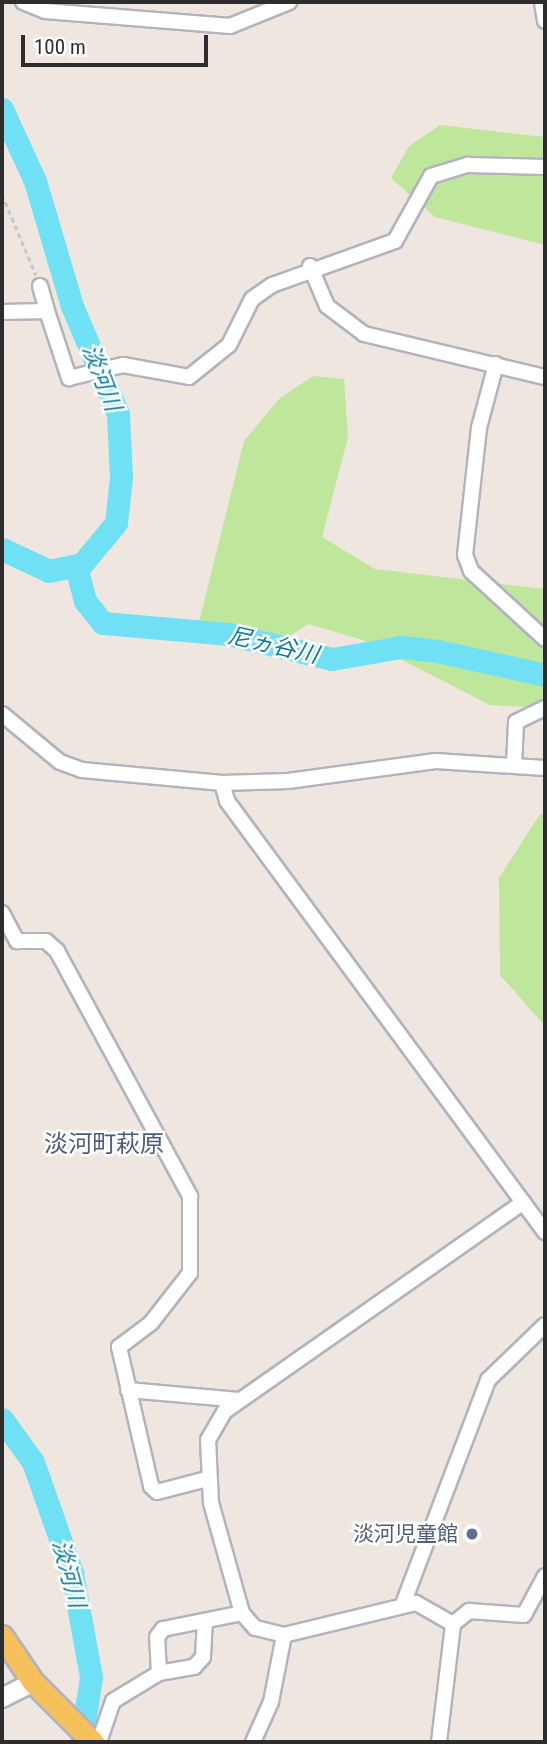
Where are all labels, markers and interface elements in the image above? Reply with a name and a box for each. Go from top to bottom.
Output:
scale bar [24,21,212,65]
text: 100 m [34,35,86,59]
water label: 淡河川 [76,341,126,415]
water label: 尼ヵ谷川 [225,622,321,670]
district label: 淡河町萩原 [44,1131,164,1159]
place label: 淡河児童館 [353,1521,458,1547]
marker: 淡河児童館 [464,1526,480,1542]
water label: 淡河川 [46,1537,90,1611]

